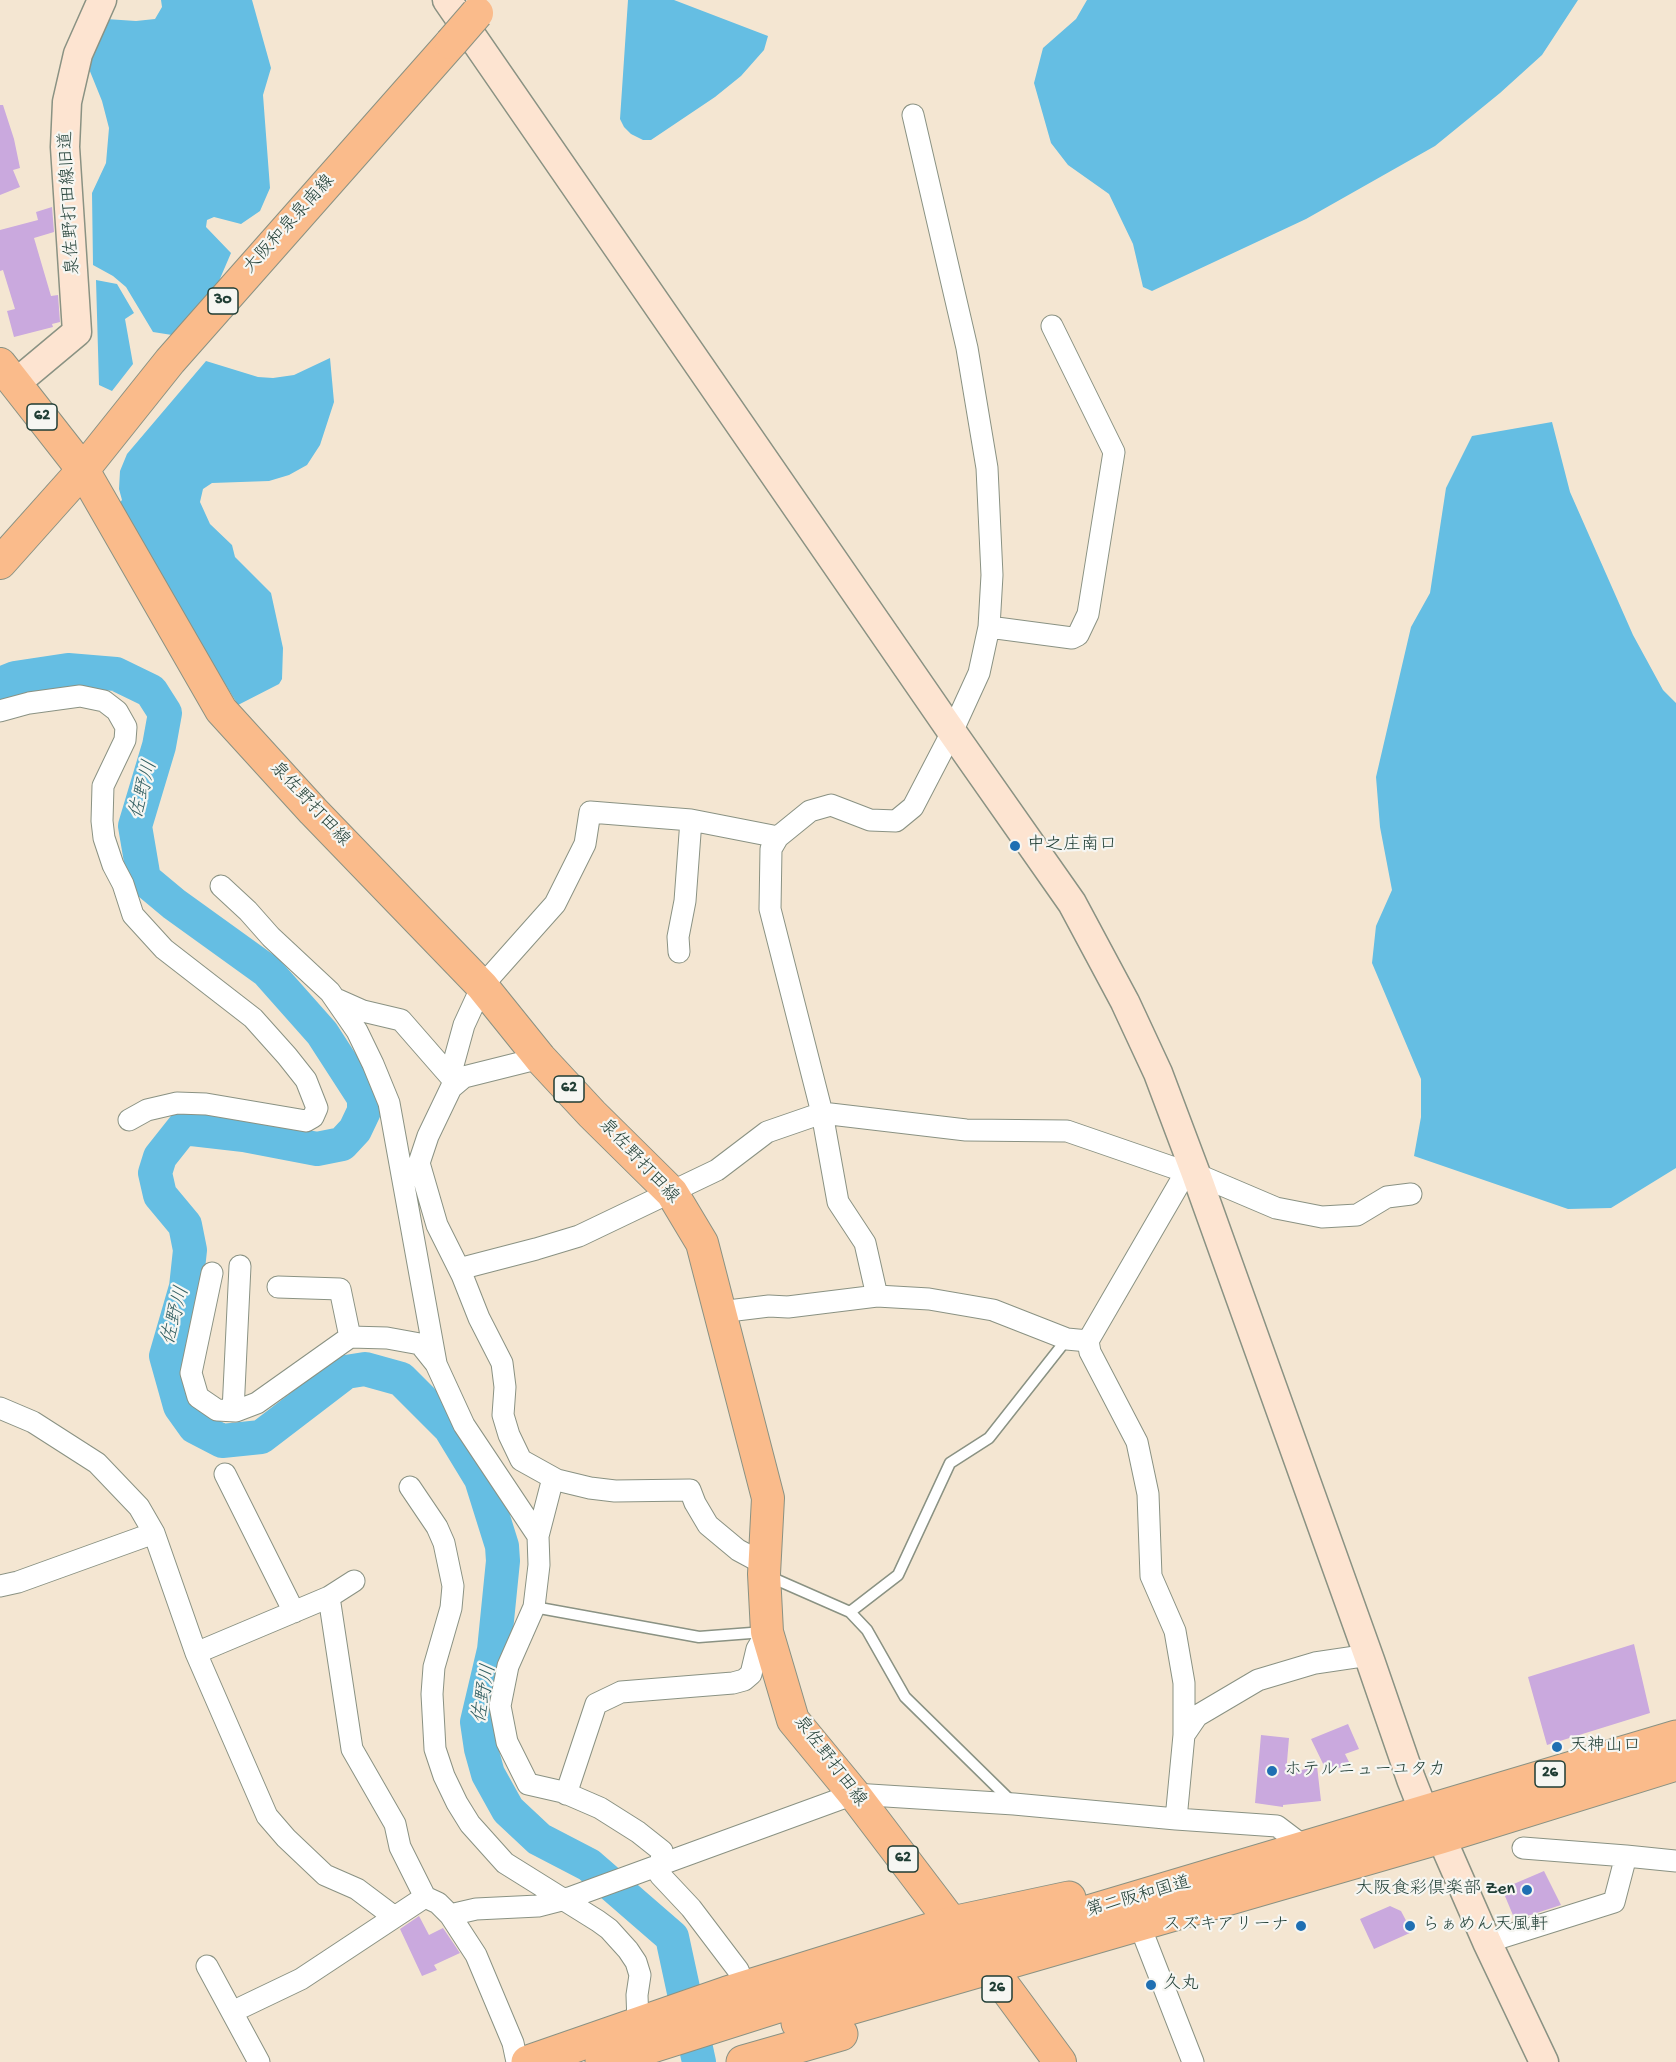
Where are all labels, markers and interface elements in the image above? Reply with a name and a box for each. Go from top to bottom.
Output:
street label: 泉佐野打田線旧道 [56,131,86,275]
street label: 大阪和泉泉南線 [240,171,340,279]
road number: 30 [208,288,238,314]
road number: 62 [27,404,57,430]
water label: 佐野川 [126,758,164,822]
street label: 泉佐野打田線 [264,758,354,852]
place label: 中之庄南口 [1027,835,1117,857]
marker: 中之庄南口 [1008,839,1022,853]
road number: 62 [554,1076,584,1102]
street label: 泉佐野打田線 [593,1115,683,1209]
water label: 佐野川 [158,1284,196,1348]
water label: 佐野川 [469,1662,503,1726]
street label: 泉佐野打田線 [788,1712,870,1812]
place label: 天神山口 [1569,1736,1641,1758]
marker: 天神山口 [1550,1740,1564,1754]
place label: ホテルニューユタカ [1284,1760,1446,1782]
road number: 26 [1535,1761,1565,1787]
marker: ホテルニューユタカ [1265,1764,1279,1778]
road number: 62 [888,1846,918,1872]
street label: 第二阪和国道 [1084,1873,1194,1923]
place label: 大阪食彩倶楽部 Zen [1355,1879,1515,1901]
marker: 大阪食彩倶楽部 Zen [1520,1883,1534,1897]
place label: スズキアリーナ [1163,1915,1289,1937]
place label: らぁめん天風軒 [1422,1915,1548,1937]
marker: スズキアリーナ [1294,1919,1308,1933]
marker: らぁめん天風軒 [1403,1919,1417,1933]
place label: 久丸 [1163,1974,1199,1996]
road number: 26 [982,1976,1012,2002]
marker: 久丸 [1144,1978,1158,1992]

